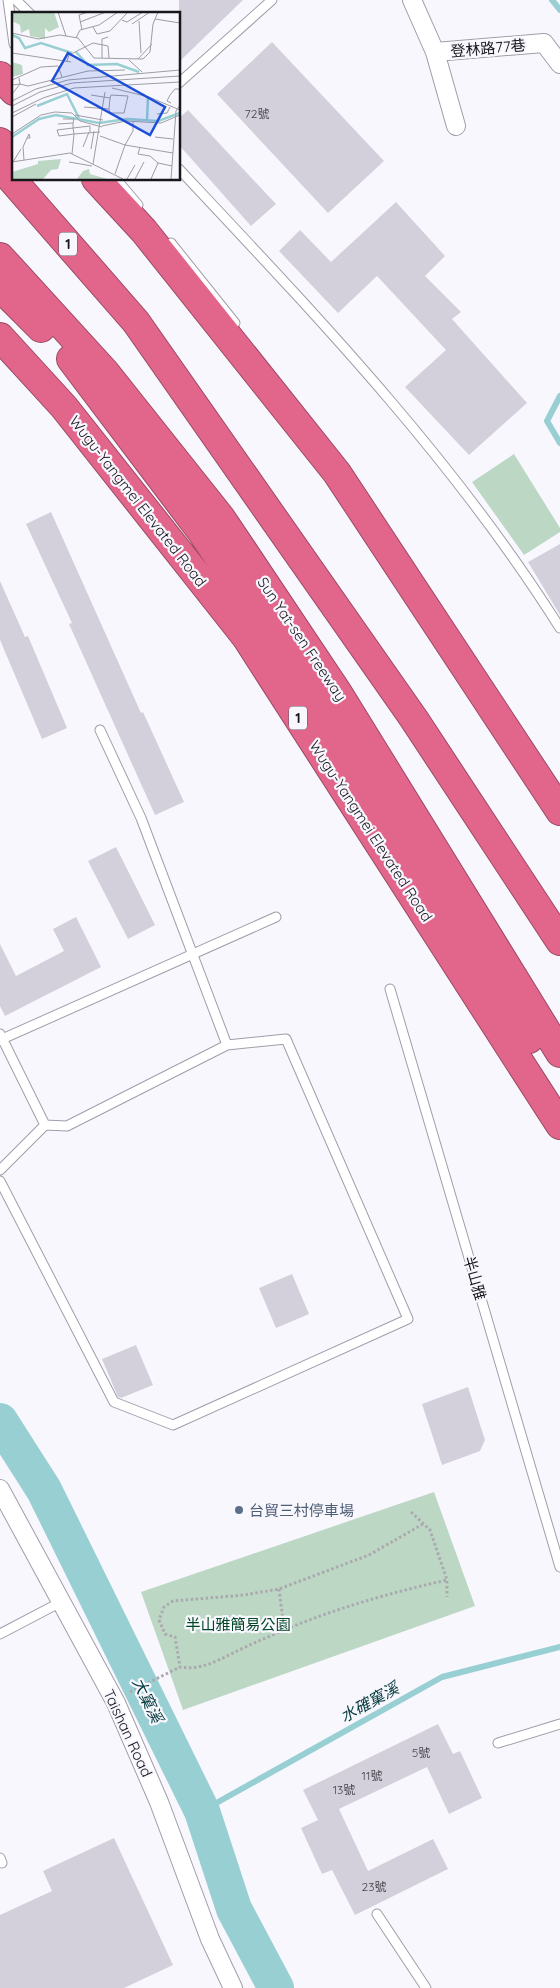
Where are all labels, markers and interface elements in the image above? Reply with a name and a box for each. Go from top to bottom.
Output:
inset map [12,12,180,180]
street label: 登林路77巷 [450,35,526,61]
house number: 72號 [245,106,269,121]
road number: 1 [59,232,77,255]
street label: Wugu-Yangmei Elevated Road [65,412,211,590]
street label: Sun Yat-sen Freeway [253,573,351,705]
road number: 1 [289,706,307,730]
street label: Wugu-Yangmei Elevated Road [305,737,437,925]
street label: 半山雅 [460,1254,490,1302]
place label: 台貿三村停車場 [249,1501,354,1520]
marker: 台貿三村停車場 [233,1504,245,1516]
park label: 半山雅簡易公園 [185,1615,291,1634]
water label: 大窠溪 [128,1674,168,1728]
water label: 水確窠溪 [336,1677,404,1726]
street label: Taishan Road [99,1686,157,1780]
house number: 5號 [412,1745,430,1760]
house number: 11號 [362,1768,382,1783]
house number: 13號 [333,1782,355,1797]
house number: 23號 [362,1879,386,1894]

